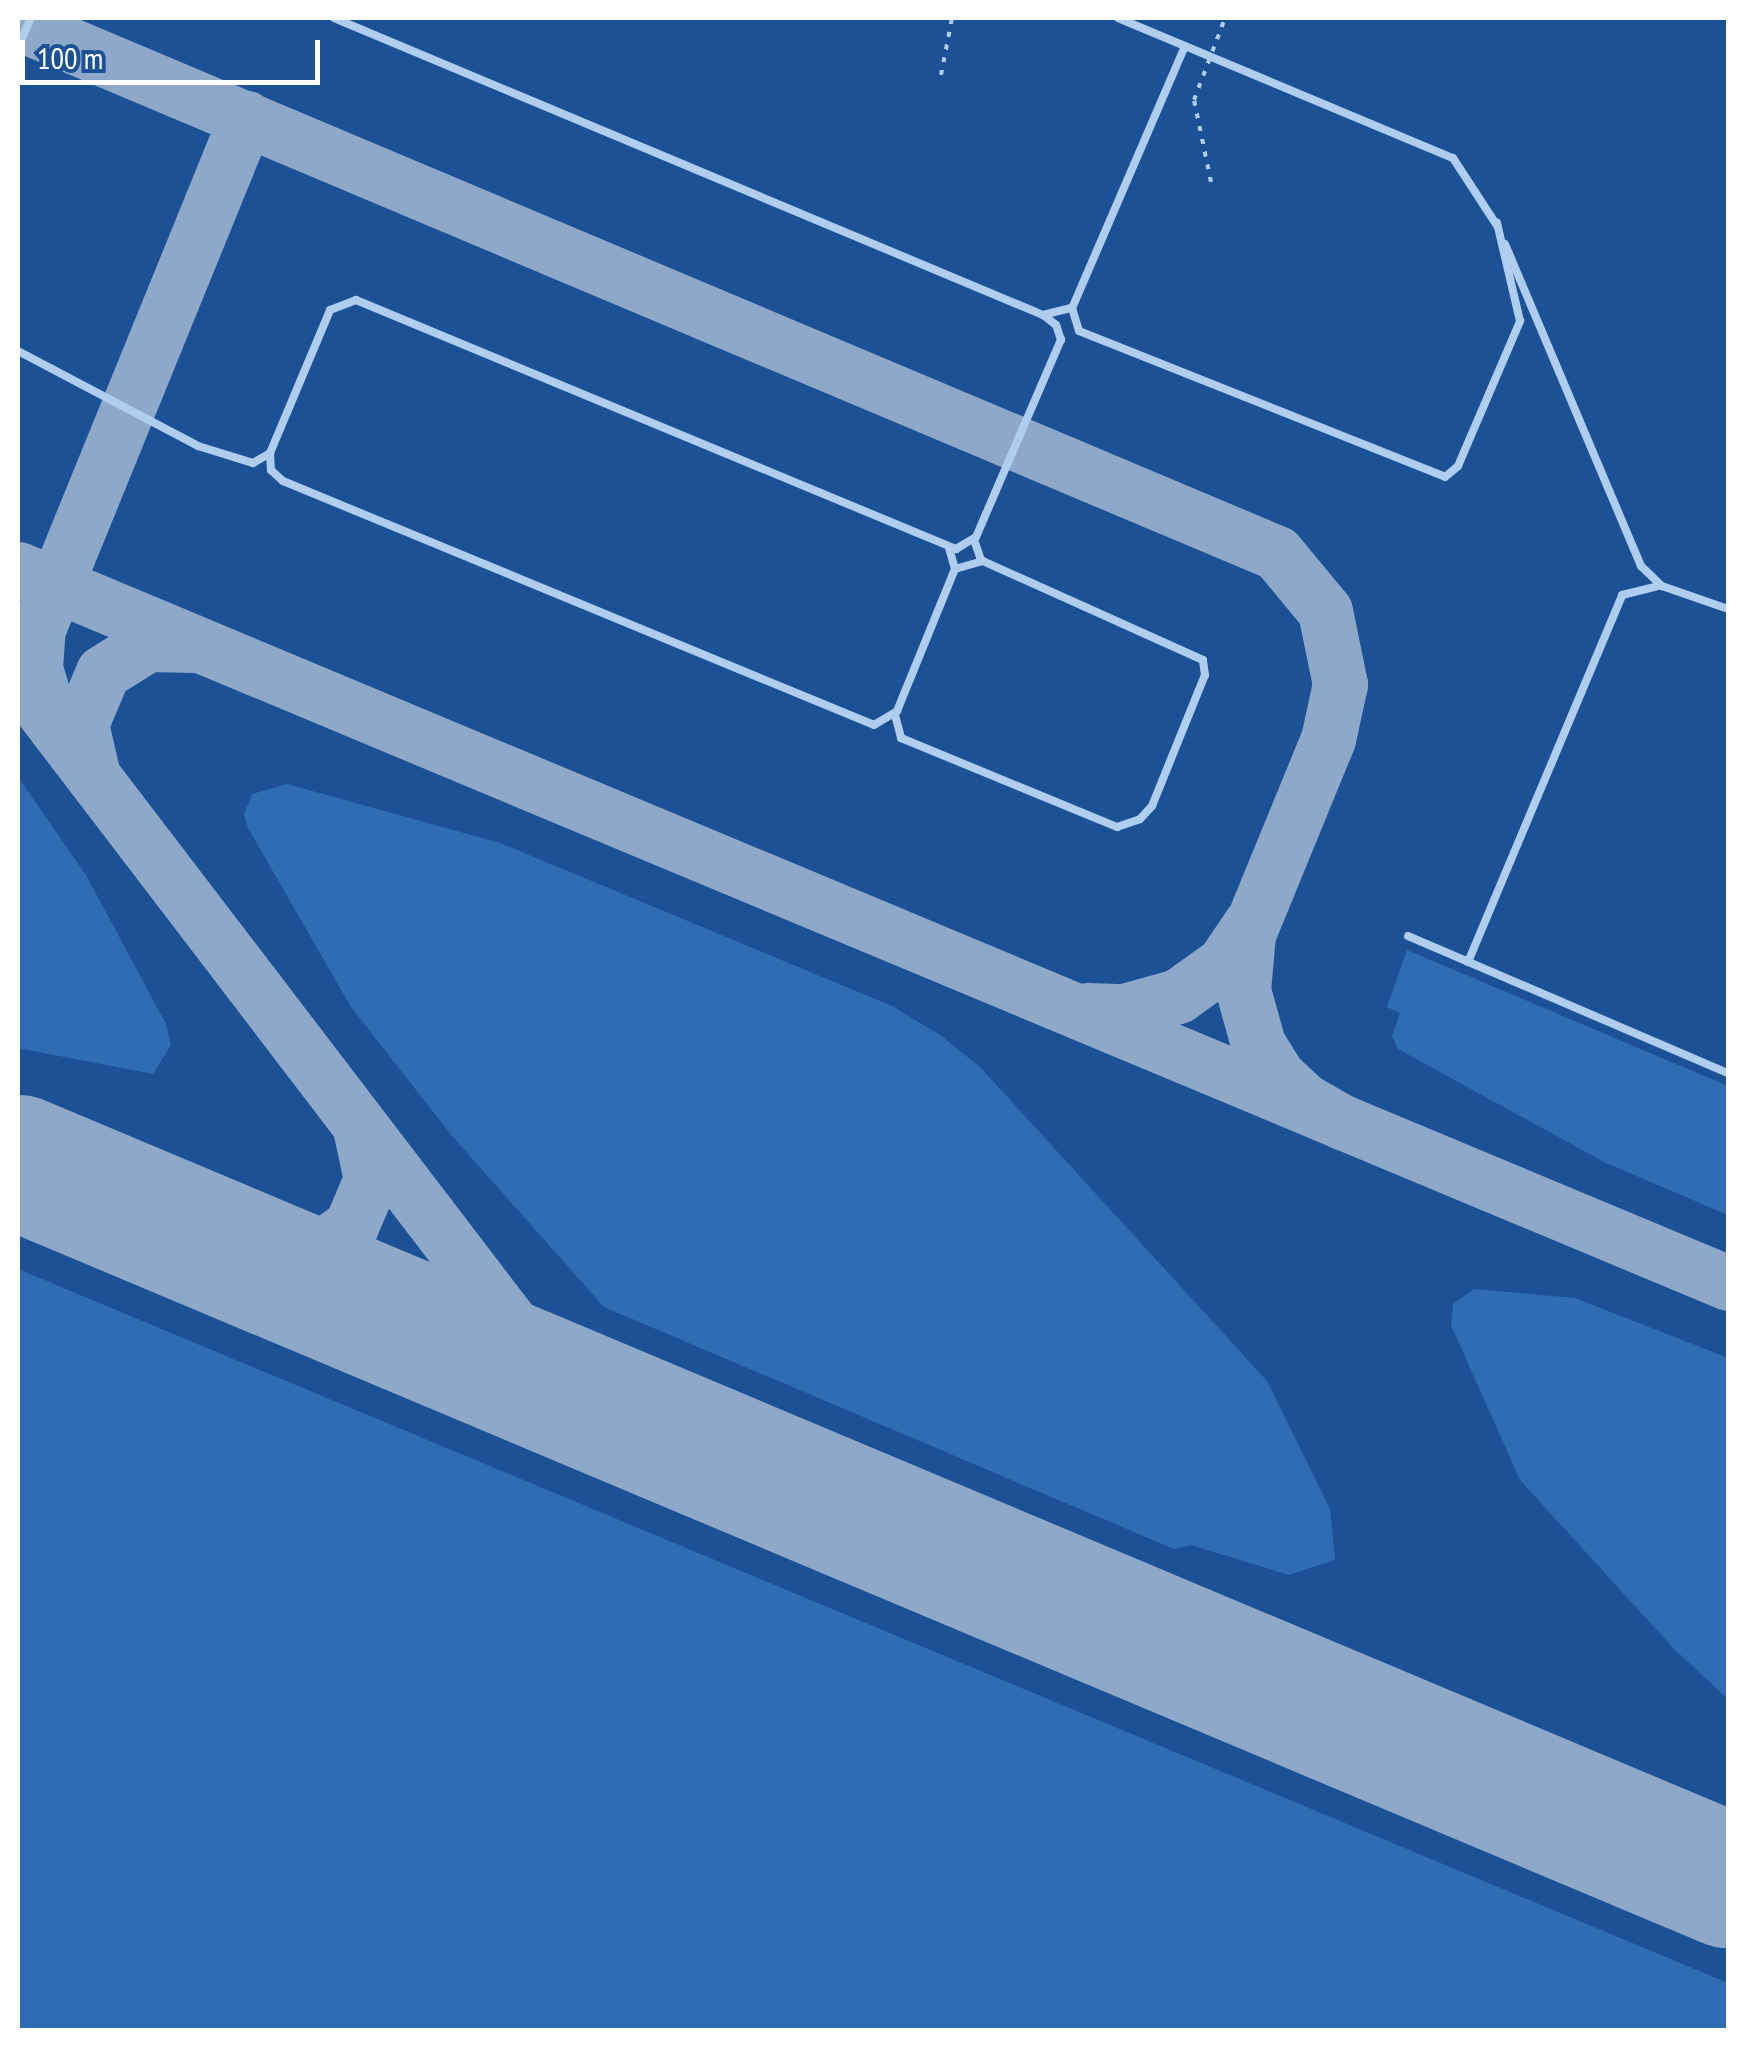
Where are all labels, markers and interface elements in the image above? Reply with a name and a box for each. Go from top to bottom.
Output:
scale bar [25,20,325,82]
text: 100 m [37,38,103,77]

